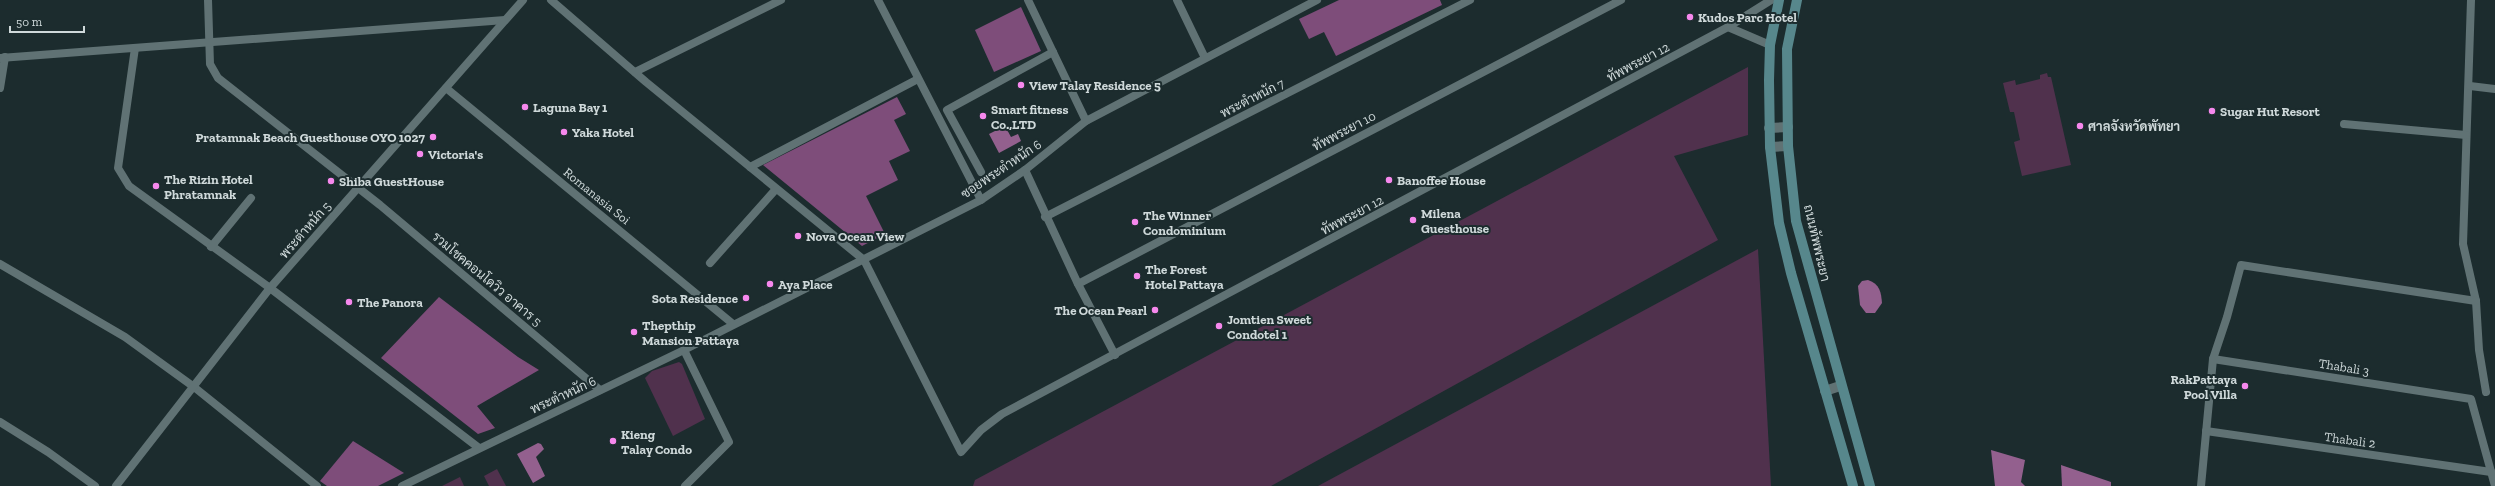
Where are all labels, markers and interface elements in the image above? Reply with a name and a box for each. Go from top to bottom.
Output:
scale bar [10,8,84,34]
place label: Kudos Parc Hotel [1698,10,1797,25]
marker: Kudos Parc Hotel [1685,12,1695,22]
text: 50 m [16,15,43,29]
street label: ทัพพระยา 12 [1604,39,1672,85]
street label: พระตำหนัก 7 [1217,75,1287,121]
place label: View Talay Residence 5 [1029,78,1161,93]
marker: View Talay Residence 5 [1016,80,1026,90]
place label: Laguna Bay 1 [533,100,608,115]
marker: Laguna Bay 1 [520,102,530,112]
place label: Smart fitness Co.,LTD [991,102,1068,132]
place label: Sugar Hut Resort [2220,104,2321,119]
marker: Sugar Hut Resort [2207,106,2217,116]
street label: ทัพพระยา 10 [1310,108,1378,154]
marker: Smart fitness Co.,LTD [978,111,988,121]
place label: ศาลจังหวัดพัทยา [2088,119,2180,134]
marker: ศาลจังหวัดพัทยา [2075,121,2085,131]
place label: Yaka Hotel [572,125,634,140]
marker: Yaka Hotel [559,127,569,137]
place label: Pratamnak Beach Guesthouse OYO 1027 [196,130,426,145]
marker: Pratamnak Beach Guesthouse OYO 1027 [428,132,438,142]
street label: ซอยพระตำหนัก 6 [958,137,1044,201]
place label: Victoria's [428,147,483,162]
marker: Victoria's [415,149,425,159]
street label: Romanasia Soi [561,165,634,228]
place label: The Rizin Hotel Phratamnak [164,172,253,202]
place label: Banoffee House [1397,173,1486,188]
place label: Shiba GuestHouse [339,174,445,189]
marker: Banoffee House [1384,175,1394,185]
marker: Shiba GuestHouse [326,176,336,186]
marker: The Rizin Hotel Phratamnak [151,181,161,191]
street label: ทัพพระยา 12 [1318,192,1386,238]
street label: พระตำหนัก 5 [276,198,334,262]
street label: ถนนทัพพระยา [1801,203,1833,283]
place label: Milena Guesthouse [1421,206,1490,236]
place label: The Winner Condominium [1143,208,1227,238]
marker: Milena Guesthouse [1408,215,1418,225]
marker: The Winner Condominium [1130,217,1140,227]
street label: รวมโชคคอนโดวิว อาคาร 5 [429,228,546,329]
place label: Nova Ocean View [806,229,904,244]
marker: Nova Ocean View [793,231,803,241]
place label: The Forest Hotel Pattaya [1145,262,1224,292]
marker: The Forest Hotel Pattaya [1132,271,1142,281]
place label: Aya Place [778,277,833,292]
marker: Aya Place [765,279,775,289]
place label: Sota Residence [652,291,739,306]
marker: Sota Residence [741,293,751,303]
place label: The Panora [357,295,423,310]
marker: The Panora [344,297,354,307]
place label: The Ocean Pearl [1054,303,1147,318]
marker: The Ocean Pearl [1150,305,1160,315]
place label: Jomtien Sweet Condotel 1 [1227,312,1312,342]
place label: Thepthip Mansion Pattaya [642,318,740,348]
marker: Jomtien Sweet Condotel 1 [1214,321,1224,331]
marker: Thepthip Mansion Pattaya [629,327,639,337]
street label: Thabali 3 [2318,356,2370,378]
place label: RakPattaya Pool Villa [2171,372,2237,402]
street label: พระตำหนัก 6 [528,373,598,417]
marker: RakPattaya Pool Villa [2240,381,2250,391]
place label: Kieng Talay Condo [621,427,692,457]
street label: Thabali 2 [2323,429,2377,451]
marker: Kieng Talay Condo [608,436,618,446]

